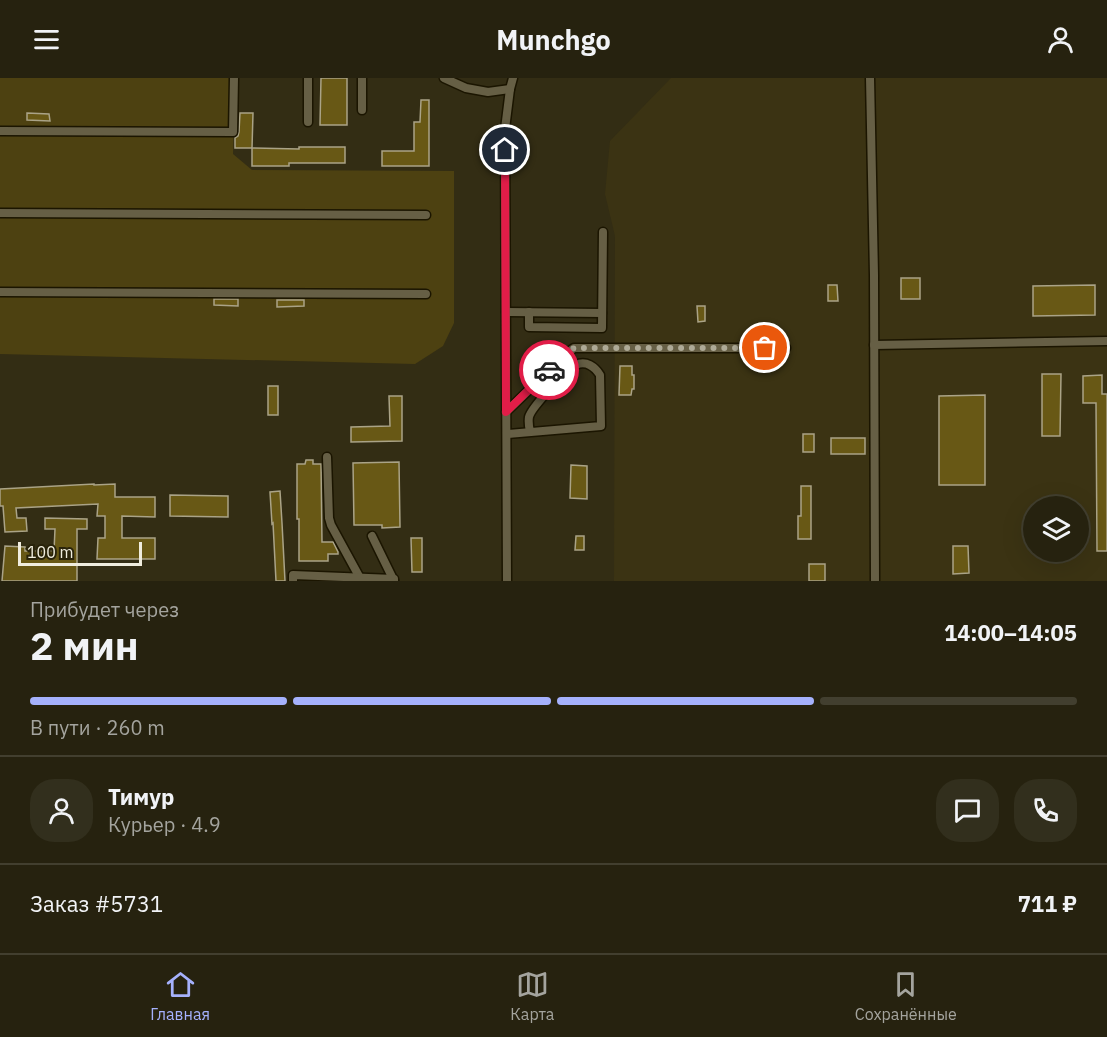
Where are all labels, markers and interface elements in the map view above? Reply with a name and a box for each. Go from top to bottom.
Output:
text: Munchgo [496,22,611,57]
icon: menu [30,23,63,56]
icon: person [1044,23,1077,56]
pin [479,124,530,175]
icon: home [488,133,521,166]
pin [739,322,790,373]
icon: bag [748,331,781,364]
courier [519,340,579,400]
icon: car [533,354,566,387]
map controls [1023,496,1089,562]
button: layers [1023,496,1089,562]
scale bar [18,539,142,567]
text: 100 m [27,542,74,562]
text: Прибудет через [30,596,179,623]
text: 14:00–14:05 [944,618,1077,647]
text: 2 мин [30,620,139,671]
text: В пути · 260 m [30,714,165,741]
button: person [30,779,93,842]
button: chat [936,779,999,842]
button: phone [1014,779,1077,842]
text: Тимур [108,782,174,811]
text: Курьер · 4.9 [108,811,221,838]
text: Заказ #5731 [30,889,163,918]
text: 711 ₽ [1018,889,1077,918]
tab: Главная [150,968,210,1024]
tab: Карта [510,968,554,1024]
tab: Сохранённые [855,968,957,1024]

